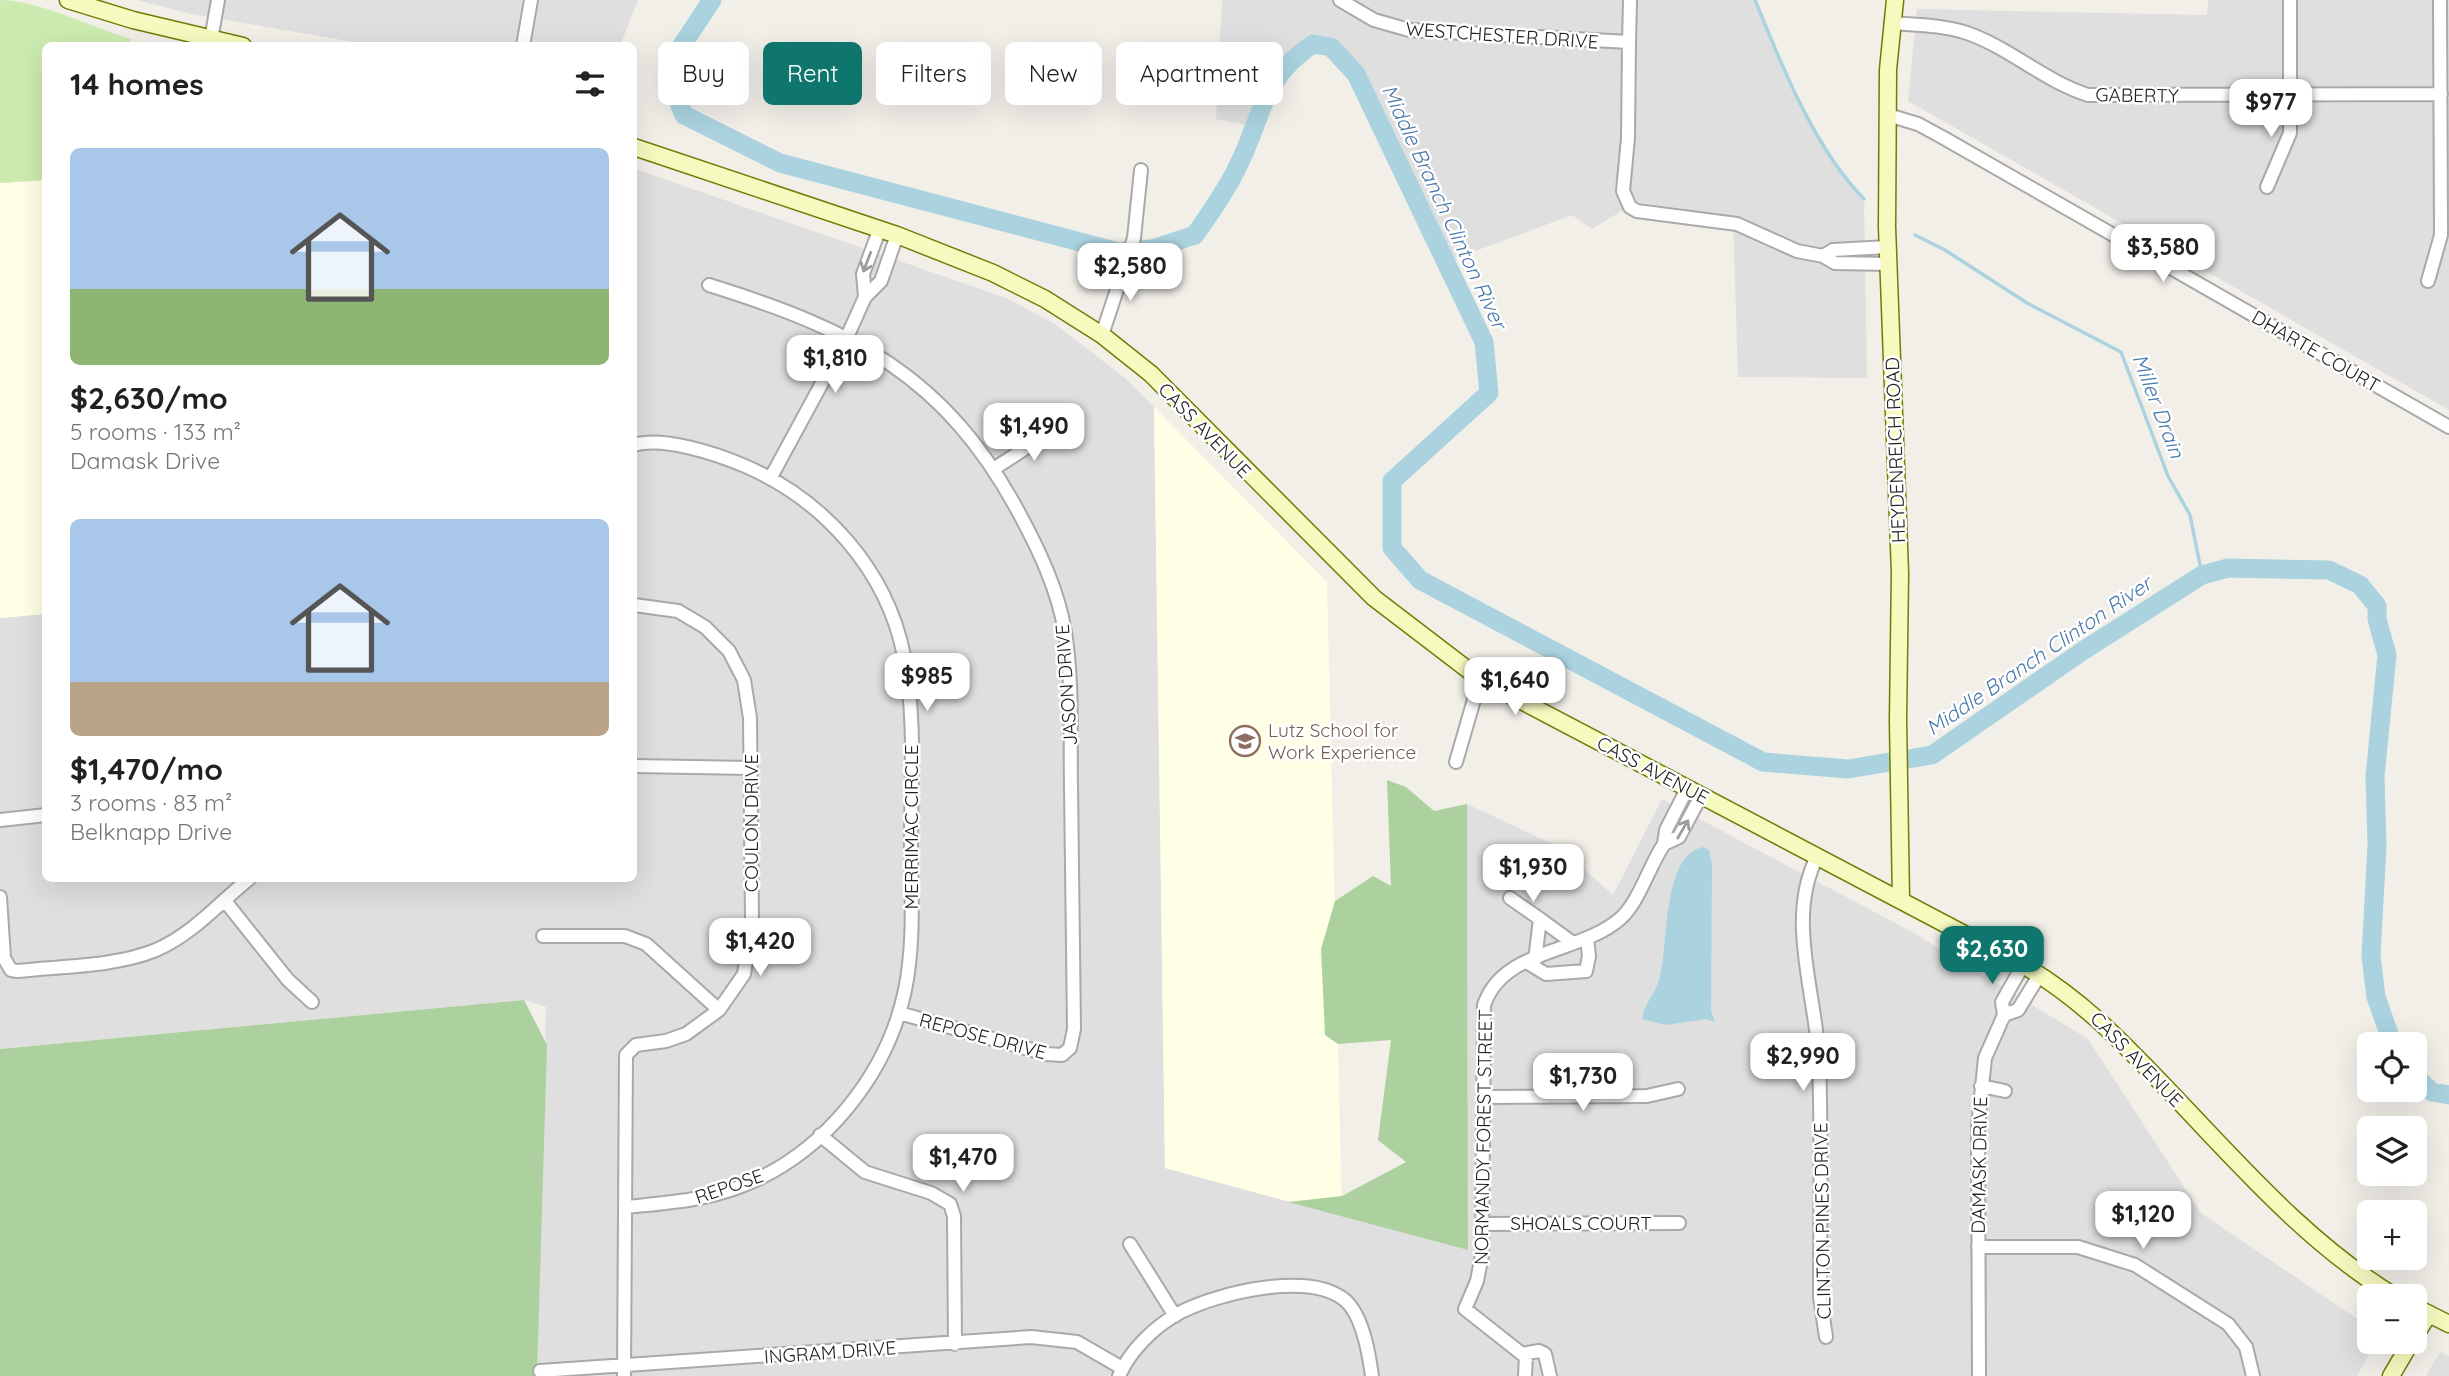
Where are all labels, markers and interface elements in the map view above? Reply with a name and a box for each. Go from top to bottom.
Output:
street label: WESTCHESTER DRIVE [1405,16,1599,54]
chip: Buy [658,42,749,105]
chip: Rent [763,42,862,105]
chip: Filters [876,42,991,105]
chip: New [1005,42,1102,105]
chip: Apartment [1116,42,1283,105]
text: 14 homes [70,65,204,103]
icon: filters [571,65,609,103]
water label: Middle Branch Clinton River [1377,80,1514,336]
pin: $977 [2230,80,2312,139]
street label: GABERTY [2095,82,2179,108]
text: $977 [2245,87,2297,116]
icon: home [277,194,403,320]
pin: $3,580 [2106,224,2220,284]
text: $3,580 [2127,232,2199,261]
pin: $2,580 [1073,244,1187,303]
one-way arrow [860,251,873,272]
text: $2,580 [1093,251,1167,280]
street label: DHARTE COURT [2248,305,2384,397]
pin: $1,810 [778,336,892,395]
text: $1,810 [803,343,867,372]
water label: Miller Drain [2127,350,2191,462]
street label: HEYDENREICH ROAD [1880,357,1910,543]
street label: CASS AVENUE [1154,377,1256,483]
text: $2,630/mo [70,379,228,417]
pin: $1,490 [977,404,1091,463]
text: $1,490 [999,411,1069,440]
text: 5 rooms · 133 m² [70,417,241,446]
text: Damask Drive [70,446,220,475]
icon: home [277,565,403,691]
water label: Middle Branch Clinton River [1921,568,2159,741]
street label: JASON DRIVE [1050,623,1082,747]
pin: $985 [886,654,968,713]
pin: $1,640 [1458,658,1572,717]
text: $985 [901,661,953,690]
text: $1,640 [1480,665,1550,694]
place label: Lutz School for Work Experience [1268,718,1416,764]
school or university icon: Lutz School for Work Experience [1228,724,1262,758]
street label: CASS AVENUE [1593,730,1713,810]
street label: MERRIMAC CIRCLE [899,744,923,910]
text: $1,470/mo [70,750,223,788]
street label: COULON DRIVE [739,754,763,892]
text: 3 rooms · 83 m² [70,788,232,817]
text: Belknapp Drive [70,817,232,846]
one-way arrow [1677,819,1690,840]
pin: $1,930 [1476,844,1590,904]
text: $1,930 [1499,852,1567,881]
pin: $1,420 [703,918,817,978]
text: $1,420 [725,926,795,955]
pin: $2,630 [1935,926,2049,986]
text: $2,630 [1956,934,2028,963]
street label: CASS AVENUE [2086,1006,2188,1112]
street label: REPOSE DRIVE [917,1008,1049,1064]
street label: NORMANDY FOREST STREET [1469,1009,1497,1265]
map controls [2357,1032,2427,1354]
button: locate [2357,1032,2427,1102]
pin: $2,990 [1746,1034,1860,1093]
text: $2,990 [1766,1041,1840,1070]
pin: $1,730 [1526,1054,1640,1113]
text: $1,730 [1549,1061,1617,1090]
street label: DAMASK DRIVE [1966,1096,1992,1234]
button: layers [2357,1116,2427,1186]
street label: CLINTON PINES DRIVE [1808,1122,1836,1320]
pin: $1,470 [906,1134,1020,1194]
text: $1,470 [929,1142,997,1171]
street label: REPOSE [692,1163,766,1209]
pin: $1,120 [2086,1192,2200,1251]
text: $1,120 [2111,1199,2175,1228]
button: + [2357,1200,2427,1270]
street label: SHOALS COURT [1510,1211,1652,1235]
button: − [2357,1284,2427,1354]
street label: INGRAM DRIVE [763,1335,897,1369]

